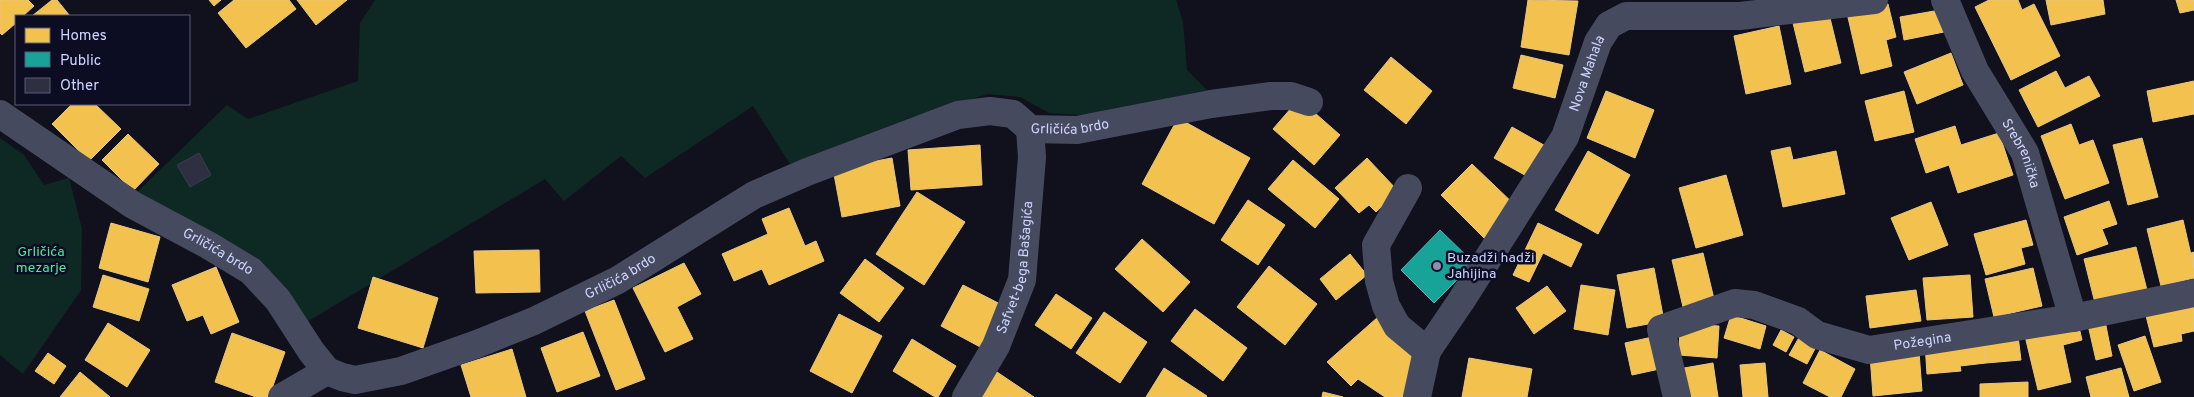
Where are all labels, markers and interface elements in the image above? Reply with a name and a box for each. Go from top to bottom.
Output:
legend [15,15,190,105]
text: Homes [60,27,107,46]
street label: Nova Mahala [1566,32,1609,114]
text: Public [60,52,101,71]
text: Other [60,77,99,96]
street label: Grličića brdo [1030,115,1111,139]
street label: Srebrenička [1998,116,2043,190]
street label: Safvet-bega Bašagića [993,200,1037,336]
street label: Grličića brdo [180,224,256,279]
park label: Grličića mezarje [16,244,66,277]
street label: Grličića brdo [582,250,659,303]
place label: Buzadži hadži Jahijina [1447,250,1535,283]
marker: Buzadži hadži Jahijina [1431,260,1443,272]
street label: Požegina [1892,329,1952,355]

